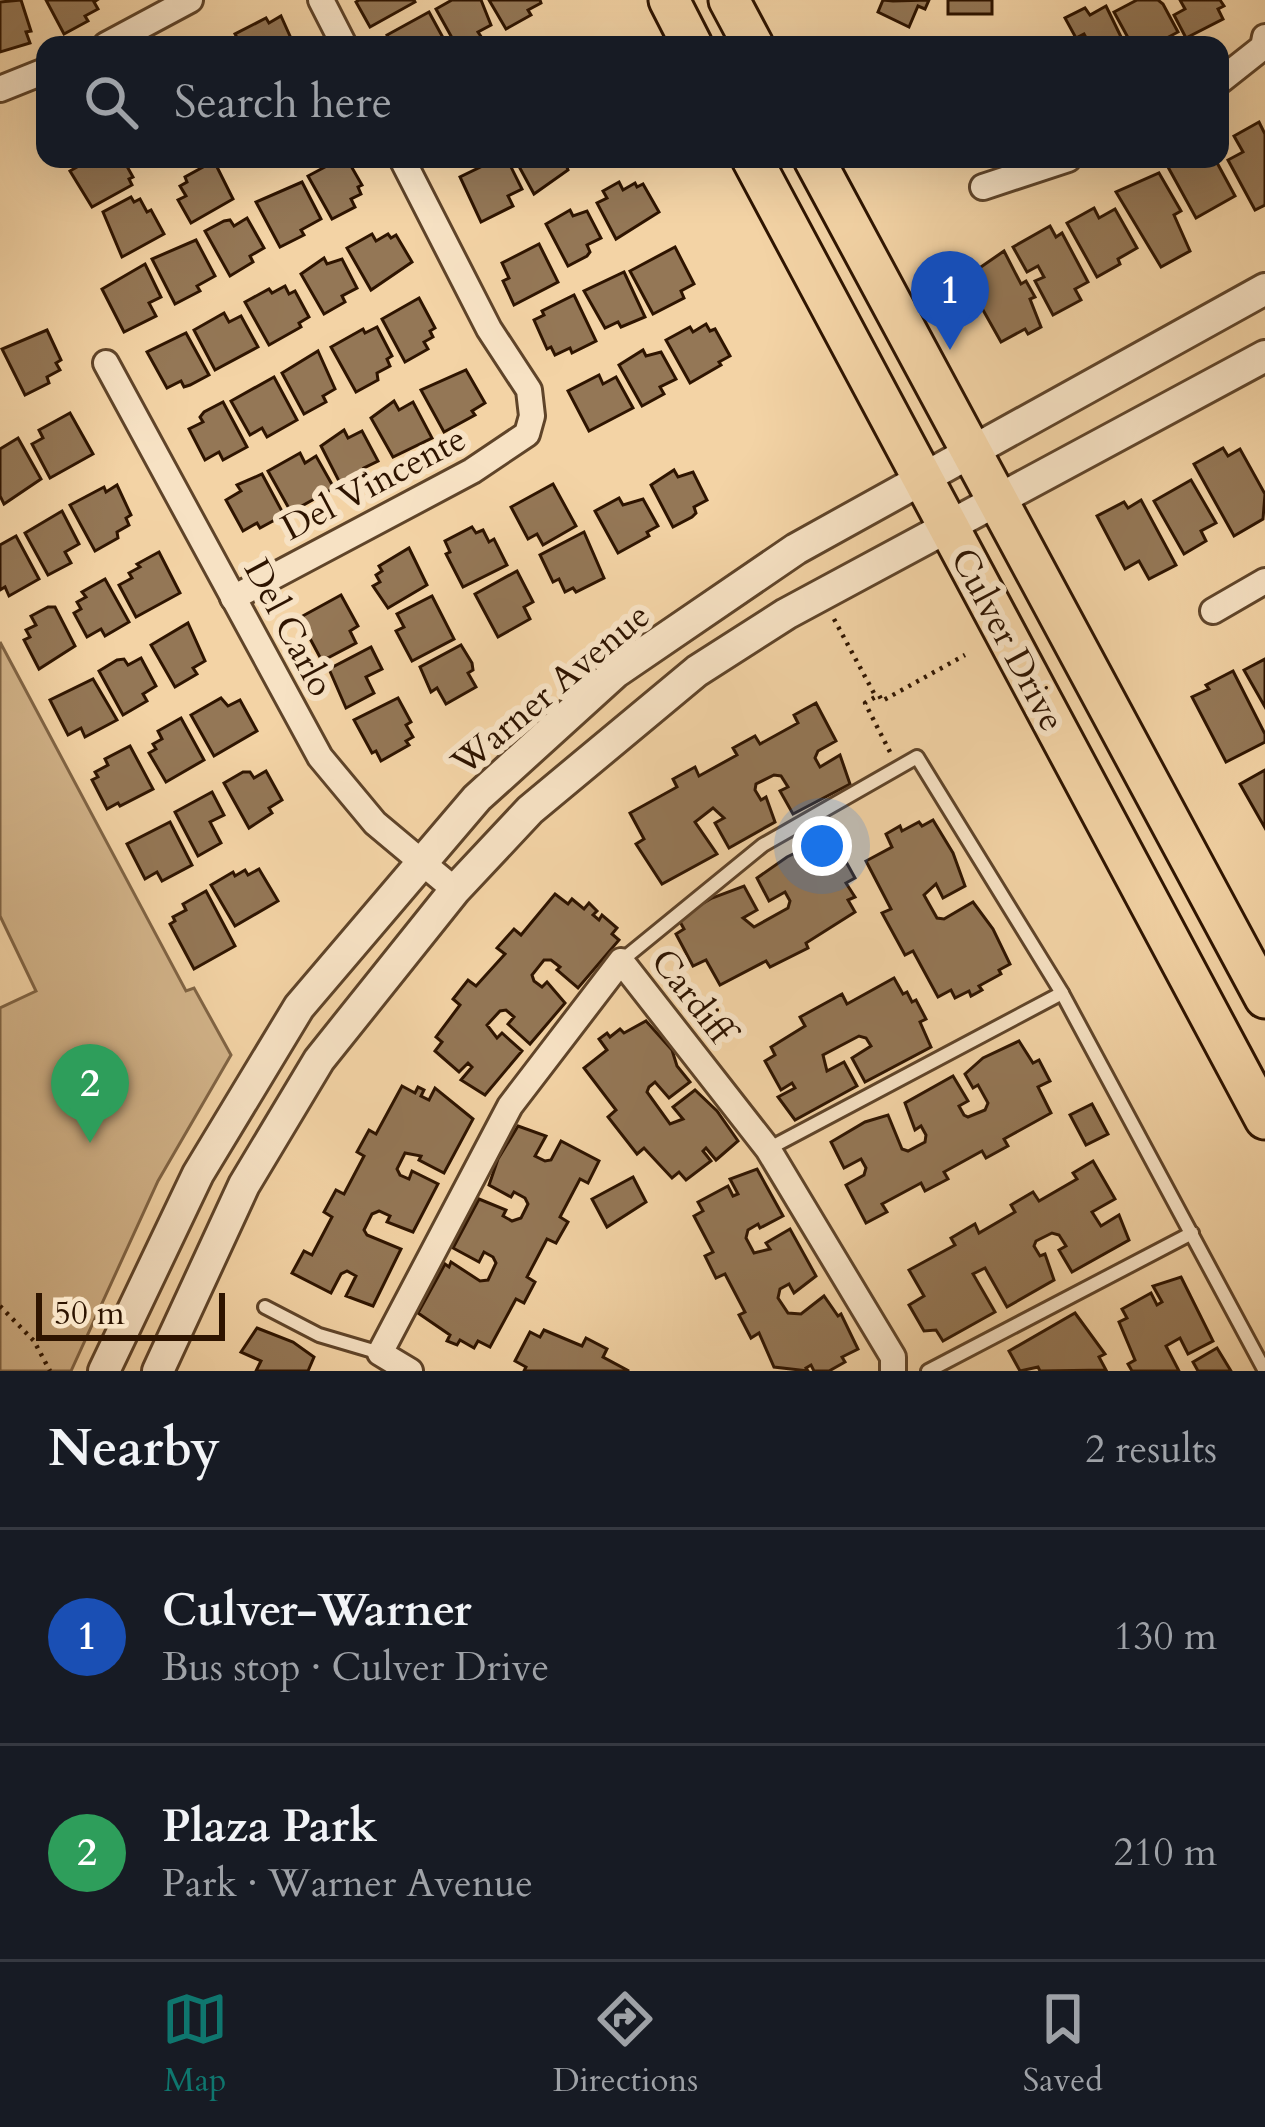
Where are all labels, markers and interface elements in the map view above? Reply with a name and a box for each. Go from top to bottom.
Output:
search box [36,36,1229,168]
icon: search [78,69,144,135]
text: Search here [174,72,392,133]
pin: 1 [911,251,989,350]
street label: Del Vincente [273,414,475,552]
street label: Culver Drive [939,540,1076,740]
street label: Del Carlo [232,550,345,705]
street label: Warner Avenue [441,592,660,787]
your location [792,816,852,876]
street label: Cardiff [640,939,747,1057]
pin: 2 [51,1044,129,1143]
scale bar [36,1287,225,1340]
text: 50 m [54,1291,125,1336]
text: Nearby [48,1414,220,1484]
text: 2 results [1085,1423,1217,1476]
text: Culver-Warner [162,1580,472,1641]
text: 1 [77,1610,97,1663]
text: 130 m [1114,1610,1217,1663]
text: Bus stop · Culver Drive [162,1641,549,1694]
text: Plaza Park [162,1796,377,1857]
text: 2 [77,1826,97,1879]
text: 210 m [1114,1826,1217,1879]
text: Park · Warner Avenue [162,1857,533,1910]
tab: Map [162,1986,228,2103]
tab: Directions [553,1986,698,2103]
tab: Saved [1023,1986,1103,2103]

